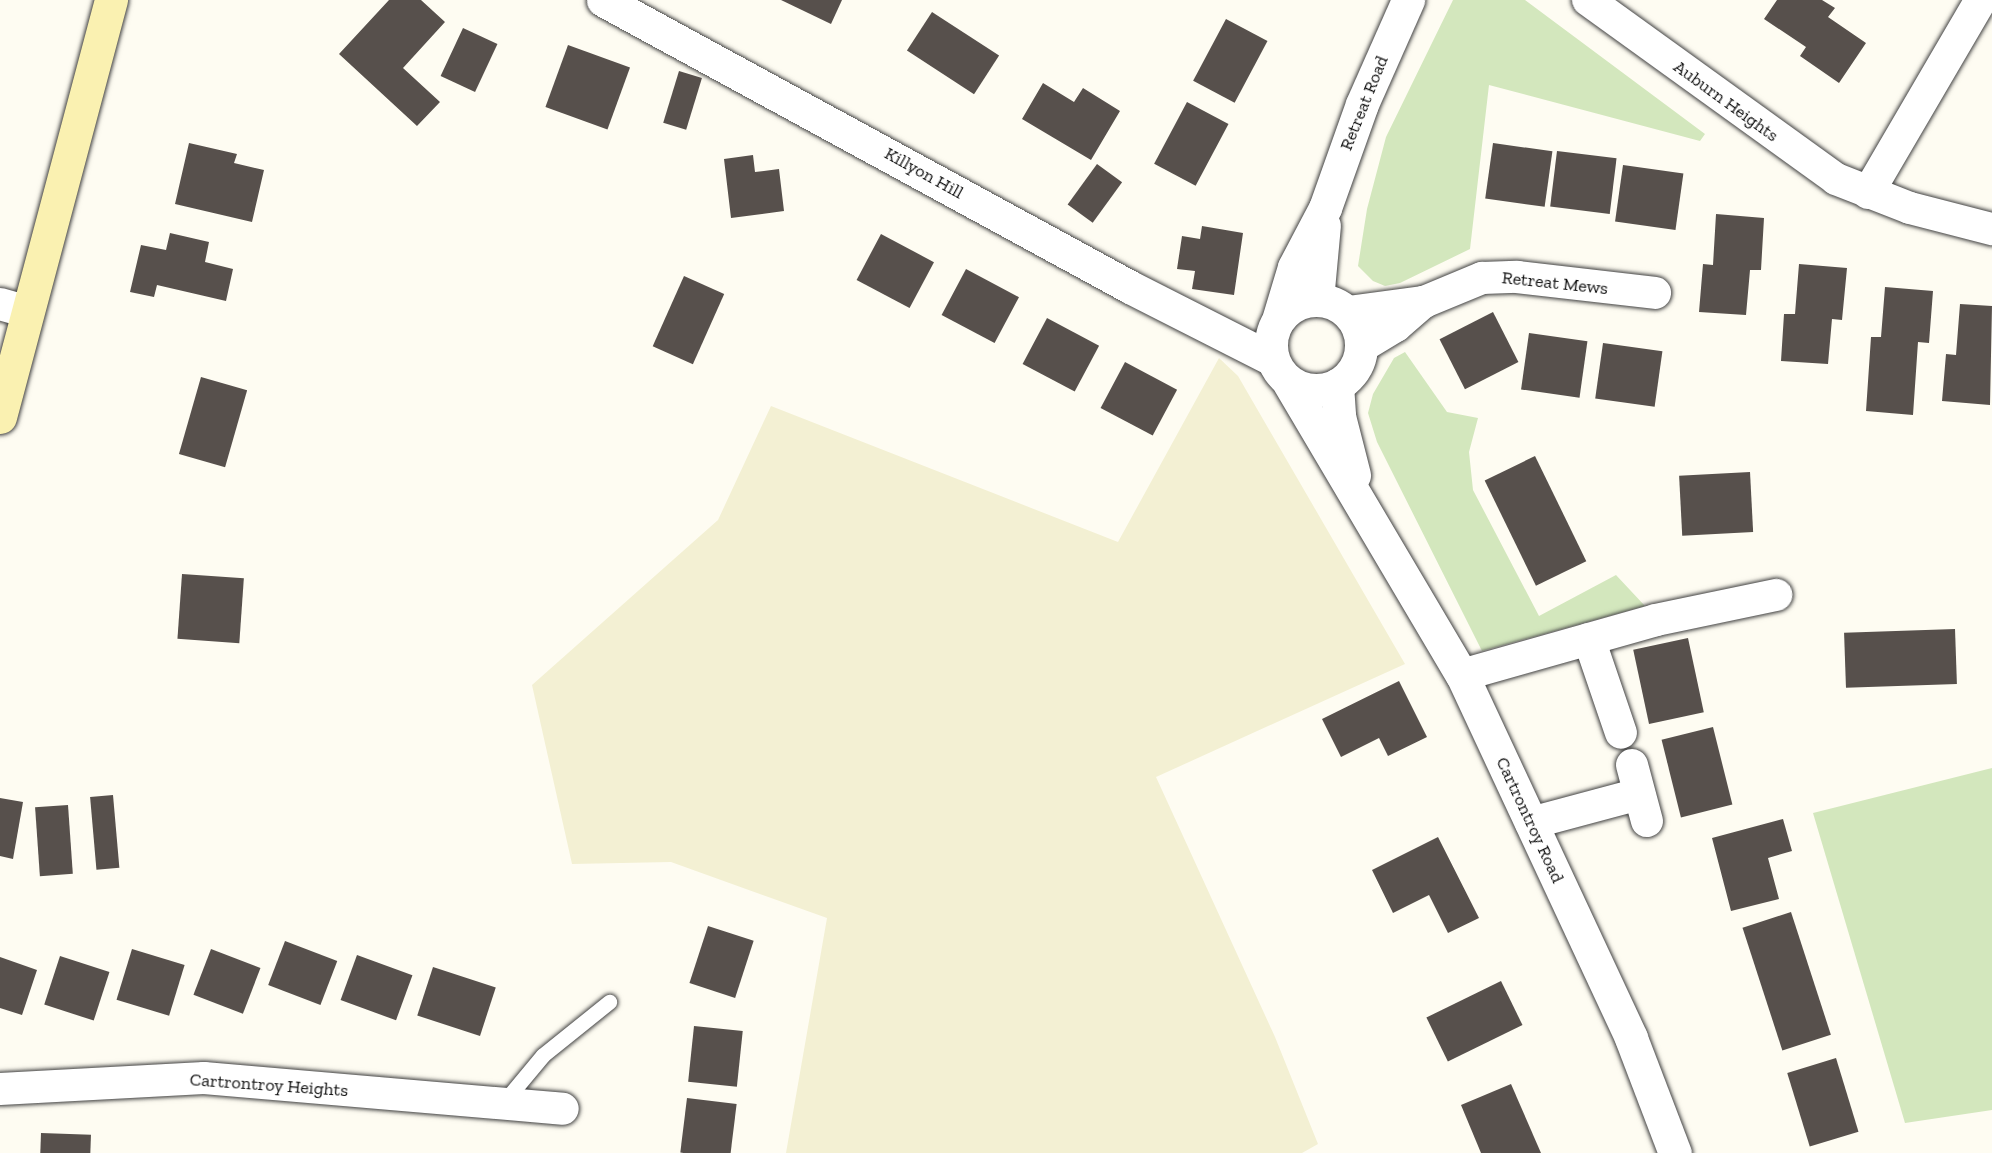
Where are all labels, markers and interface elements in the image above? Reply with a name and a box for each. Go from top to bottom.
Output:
street label: Retreat Road [1335,52,1393,154]
street label: Auburn Heights [1669,56,1783,146]
street label: Killyon Hill [881,143,967,203]
street label: Retreat Mews [1501,267,1609,299]
street label: Cartrontroy Road [1491,753,1569,887]
street label: Cartrontroy Heights [189,1069,349,1101]

